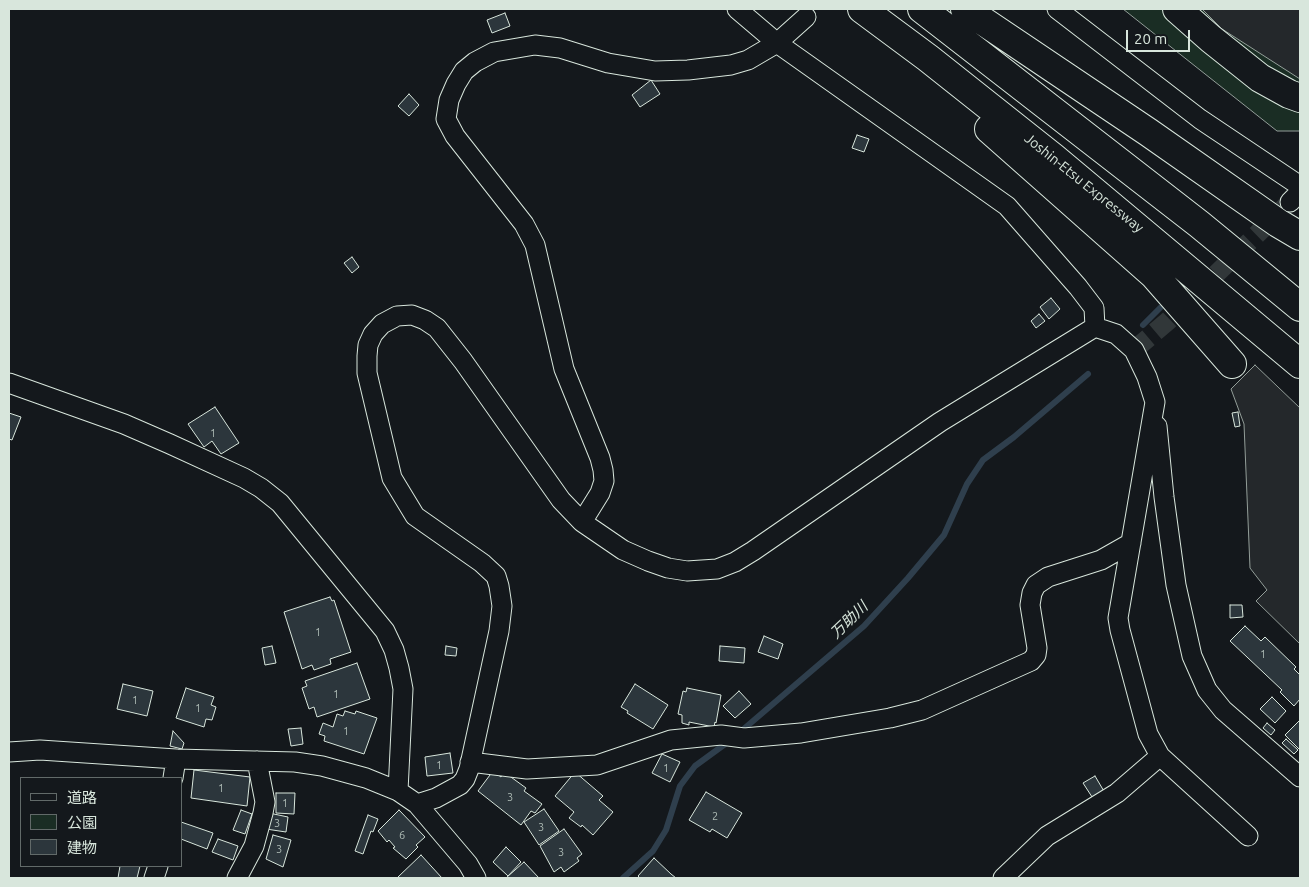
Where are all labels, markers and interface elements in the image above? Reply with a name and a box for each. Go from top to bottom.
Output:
scale bar [1129,20,1193,52]
text: 20 m [1134,30,1167,47]
street label: Joshin-Etsu Expressway [1021,130,1147,236]
house number: 1 [210,426,216,440]
water label: 万助川 [827,598,871,642]
house number: 1 [315,625,321,639]
house number: 1 [1260,647,1266,661]
house number: 1 [333,687,339,701]
house number: 1 [132,693,138,707]
house number: 1 [195,701,201,715]
house number: 1 [343,724,349,738]
house number: 1 [436,758,442,772]
house number: 1 [663,761,669,775]
legend [20,777,182,867]
house number: 1 [218,781,224,795]
text: 道路 [67,789,97,806]
house number: 3 [507,790,513,804]
house number: 1 [282,796,288,810]
house number: 2 [712,809,718,823]
text: 公園 [67,814,97,831]
house number: 3 [274,816,280,830]
house number: 3 [538,820,544,834]
house number: 6 [399,828,405,842]
text: 建物 [67,839,97,856]
house number: 3 [276,842,282,856]
house number: 3 [558,845,564,859]

